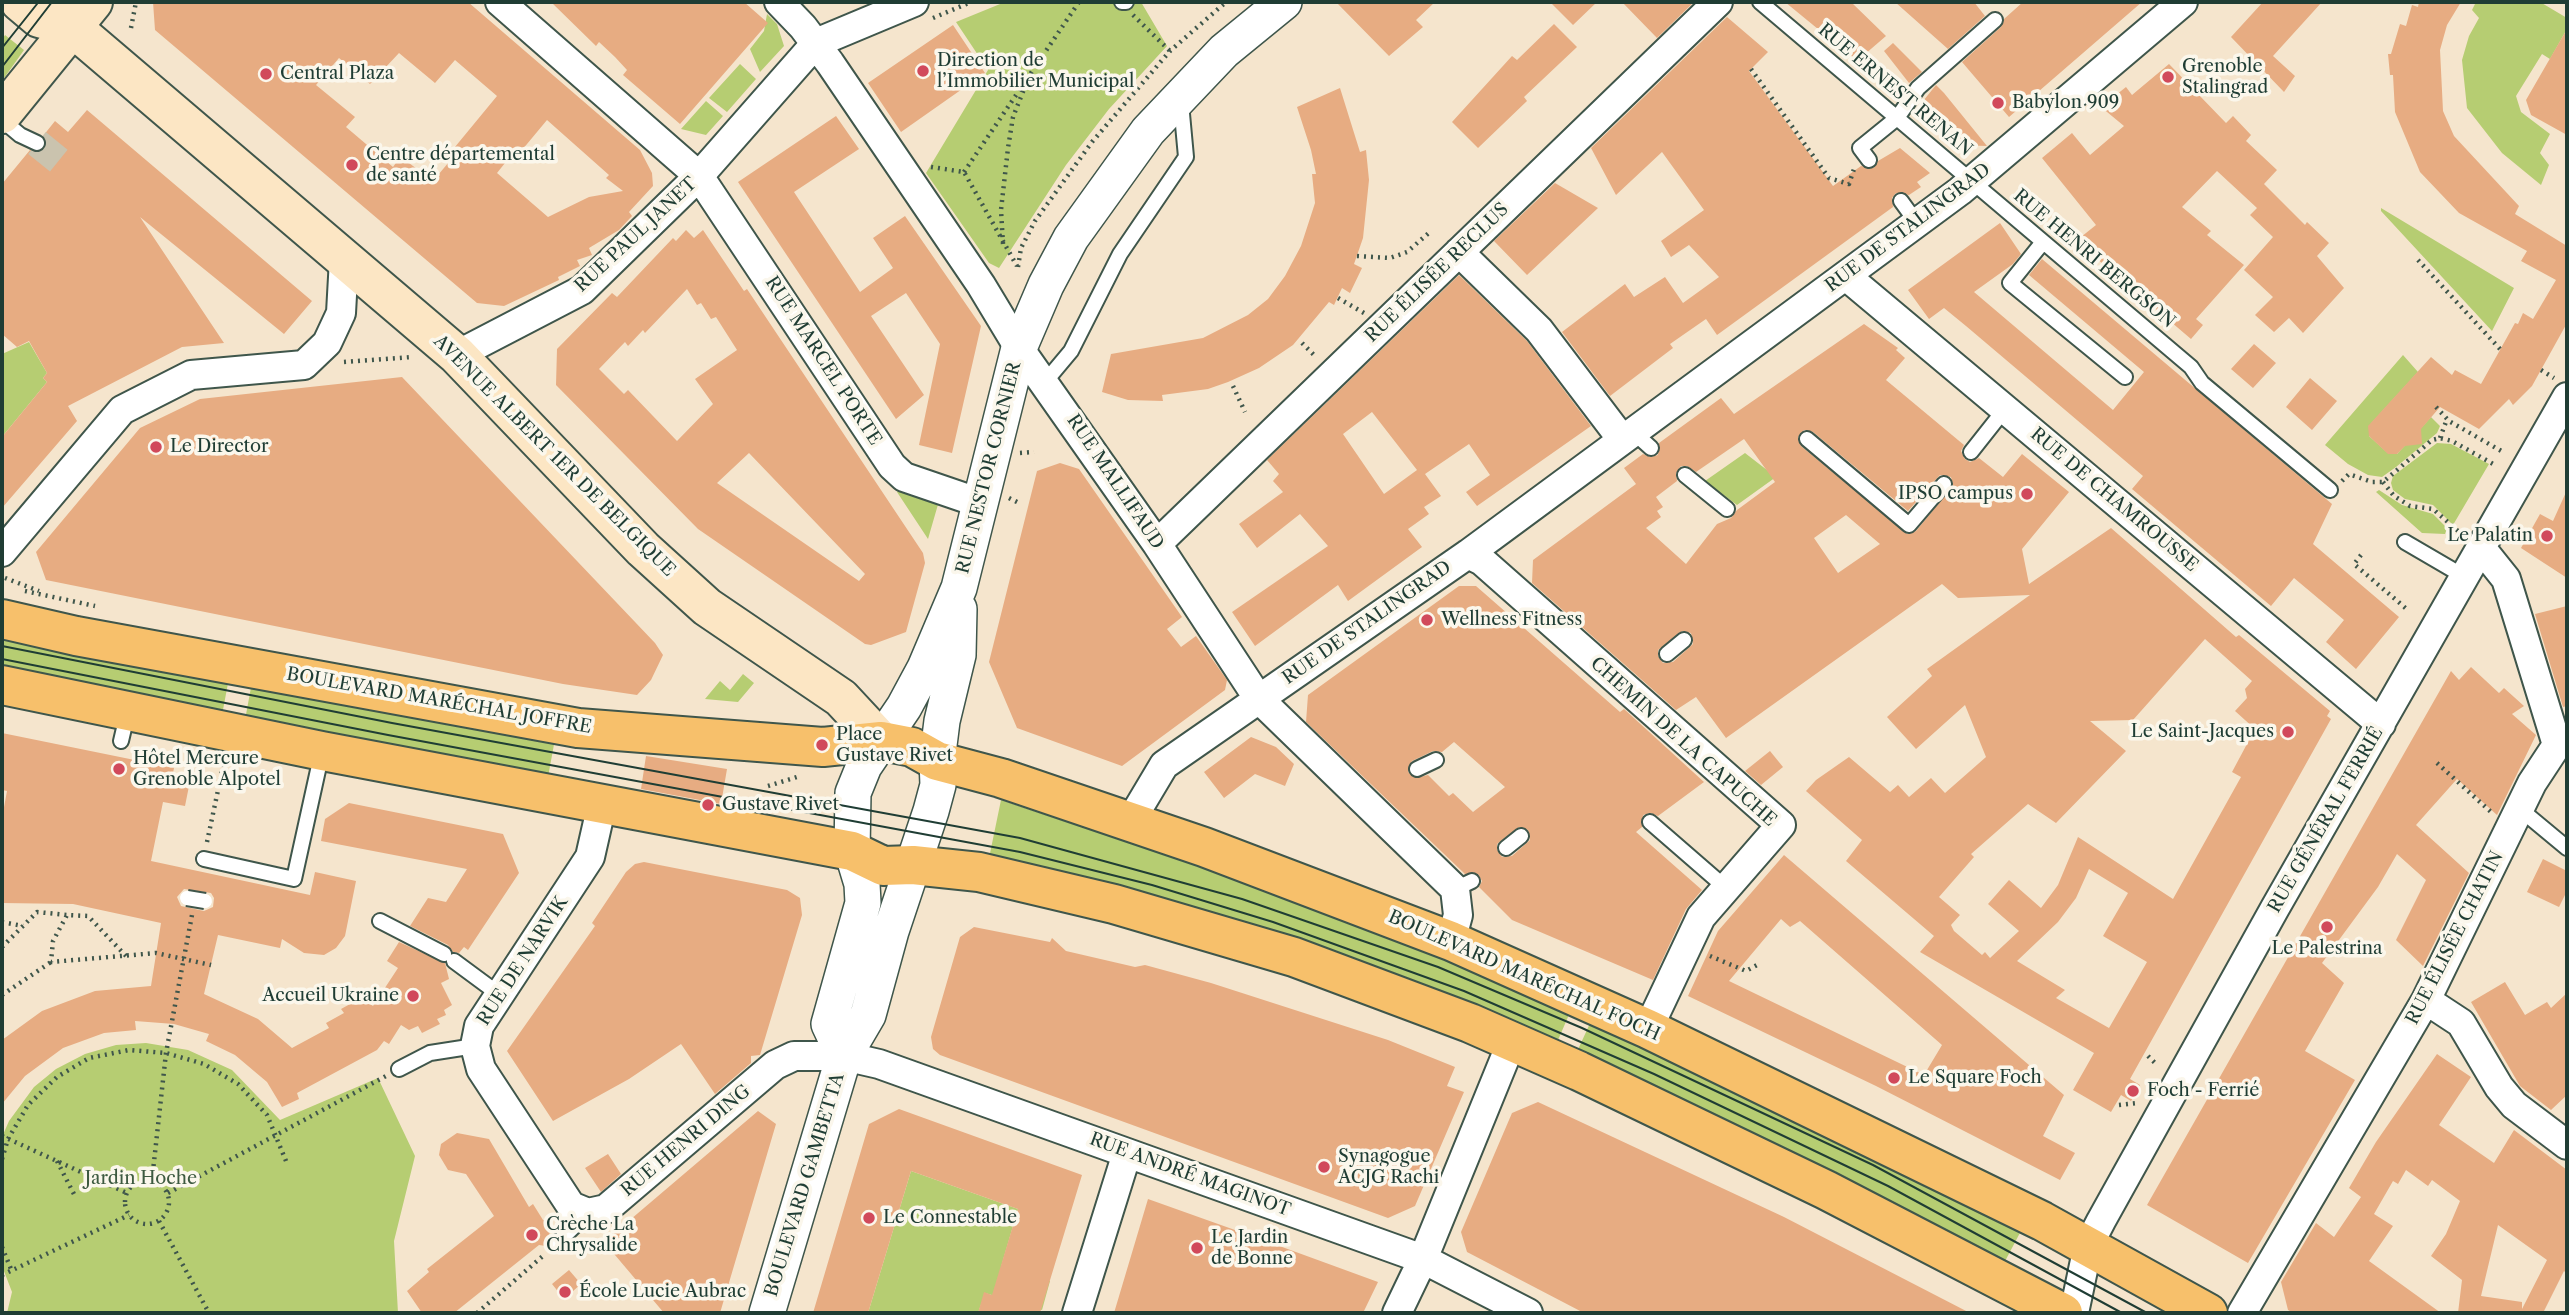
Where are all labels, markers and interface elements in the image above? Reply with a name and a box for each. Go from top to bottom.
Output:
street label: RUE ERNEST RENAN [1814,19,1976,161]
place label: Direction de l’Immobilier Municipal [937,50,1134,92]
place label: Grenoble Stalingrad [2182,56,2268,98]
place label: Central Plaza [280,63,394,85]
marker: Direction de l’Immobilier Municipal [915,63,931,79]
marker: Central Plaza [258,66,274,82]
marker: Grenoble Stalingrad [2160,69,2176,85]
place label: Babylon 909 [2012,92,2119,114]
marker: Babylon 909 [1990,95,2006,111]
place label: Centre départemental de santé [366,144,555,186]
marker: Centre départemental de santé [344,157,360,173]
street label: RUE DE STALINGRAD [1821,159,1995,297]
street label: RUE PAUL JANET [571,173,701,297]
street label: RUE HENRI BERGSON [2009,185,2179,333]
street label: RUE ÉLISÉE RECLUS [1361,199,1513,347]
street label: RUE MARCEL PORTE [760,273,886,449]
street label: AVENUE ALBERT 1ER DE BELGIQUE [429,331,679,581]
street label: RUE NESTOR CORNIER [952,360,1026,576]
street label: RUE MALLIFAUD [1062,411,1168,553]
street label: RUE DE CHAMROUSSE [2026,424,2202,576]
place label: Le Director [170,436,269,458]
marker: Le Director [148,439,164,455]
place label: IPSO campus [1898,483,2013,505]
marker: IPSO campus [2019,486,2035,502]
place label: Le Palatin [2447,525,2533,547]
marker: Le Palatin [2539,528,2555,544]
street label: RUE DE STALINGRAD [1279,557,1455,689]
place label: Wellness Fitness [1441,609,1582,631]
marker: Wellness Fitness [1419,612,1435,628]
street label: CHEMIN DE LA CAPUCHE [1586,653,1780,831]
street label: BOULEVARD MARÉCHAL JOFFRE [285,664,593,738]
place label: Le Saint-Jacques [2131,721,2274,743]
street label: RUE GÉNÉRAL FERRIÉ [2264,723,2388,917]
place label: Place Gustave Rivet [836,724,953,766]
marker: Le Saint-Jacques [2280,724,2296,740]
marker: Place Gustave Rivet [814,737,830,753]
place label: Hôtel Mercure Grenoble Alpotel [133,748,281,790]
marker: Hôtel Mercure Grenoble Alpotel [111,761,127,777]
place label: Gustave Rivet [722,794,839,816]
marker: Gustave Rivet [700,797,716,813]
street label: RUE ÉLISÉE CHATIN [2402,848,2508,1028]
street label: RUE DE NARVIK [473,892,573,1030]
street label: BOULEVARD MARÉCHAL FOCH [1385,906,1663,1046]
marker: Le Palestrina [2319,919,2335,935]
place label: Le Palestrina [2271,938,2383,960]
place label: Accueil Ukraine [262,985,399,1007]
marker: Accueil Ukraine [405,988,421,1004]
place label: Le Square Foch [1908,1067,2042,1089]
marker: Le Square Foch [1886,1070,1902,1086]
street label: BOULEVARD GAMBETTA [761,1071,849,1299]
place label: Foch - Ferrié [2147,1080,2259,1102]
street label: RUE HENRI DING [617,1081,755,1201]
marker: Foch - Ferrié [2125,1083,2141,1099]
street label: RUE ANDRÉ MAGINOT [1087,1129,1293,1221]
place label: Synagogue ACJG Rachi [1338,1146,1439,1188]
marker: Synagogue ACJG Rachi [1316,1159,1332,1175]
park label: Jardin Hoche [85,1168,197,1190]
place label: Le Connestable [883,1207,1017,1229]
marker: Le Connestable [861,1210,877,1226]
place label: Crèche La Chrysalide [546,1214,638,1256]
marker: Crèche La Chrysalide [524,1227,540,1243]
place label: Le Jardin de Bonne [1211,1227,1293,1270]
marker: Le Jardin de Bonne [1189,1240,1205,1256]
place label: École Lucie Aubrac [579,1281,746,1303]
marker: École Lucie Aubrac [557,1284,573,1300]

